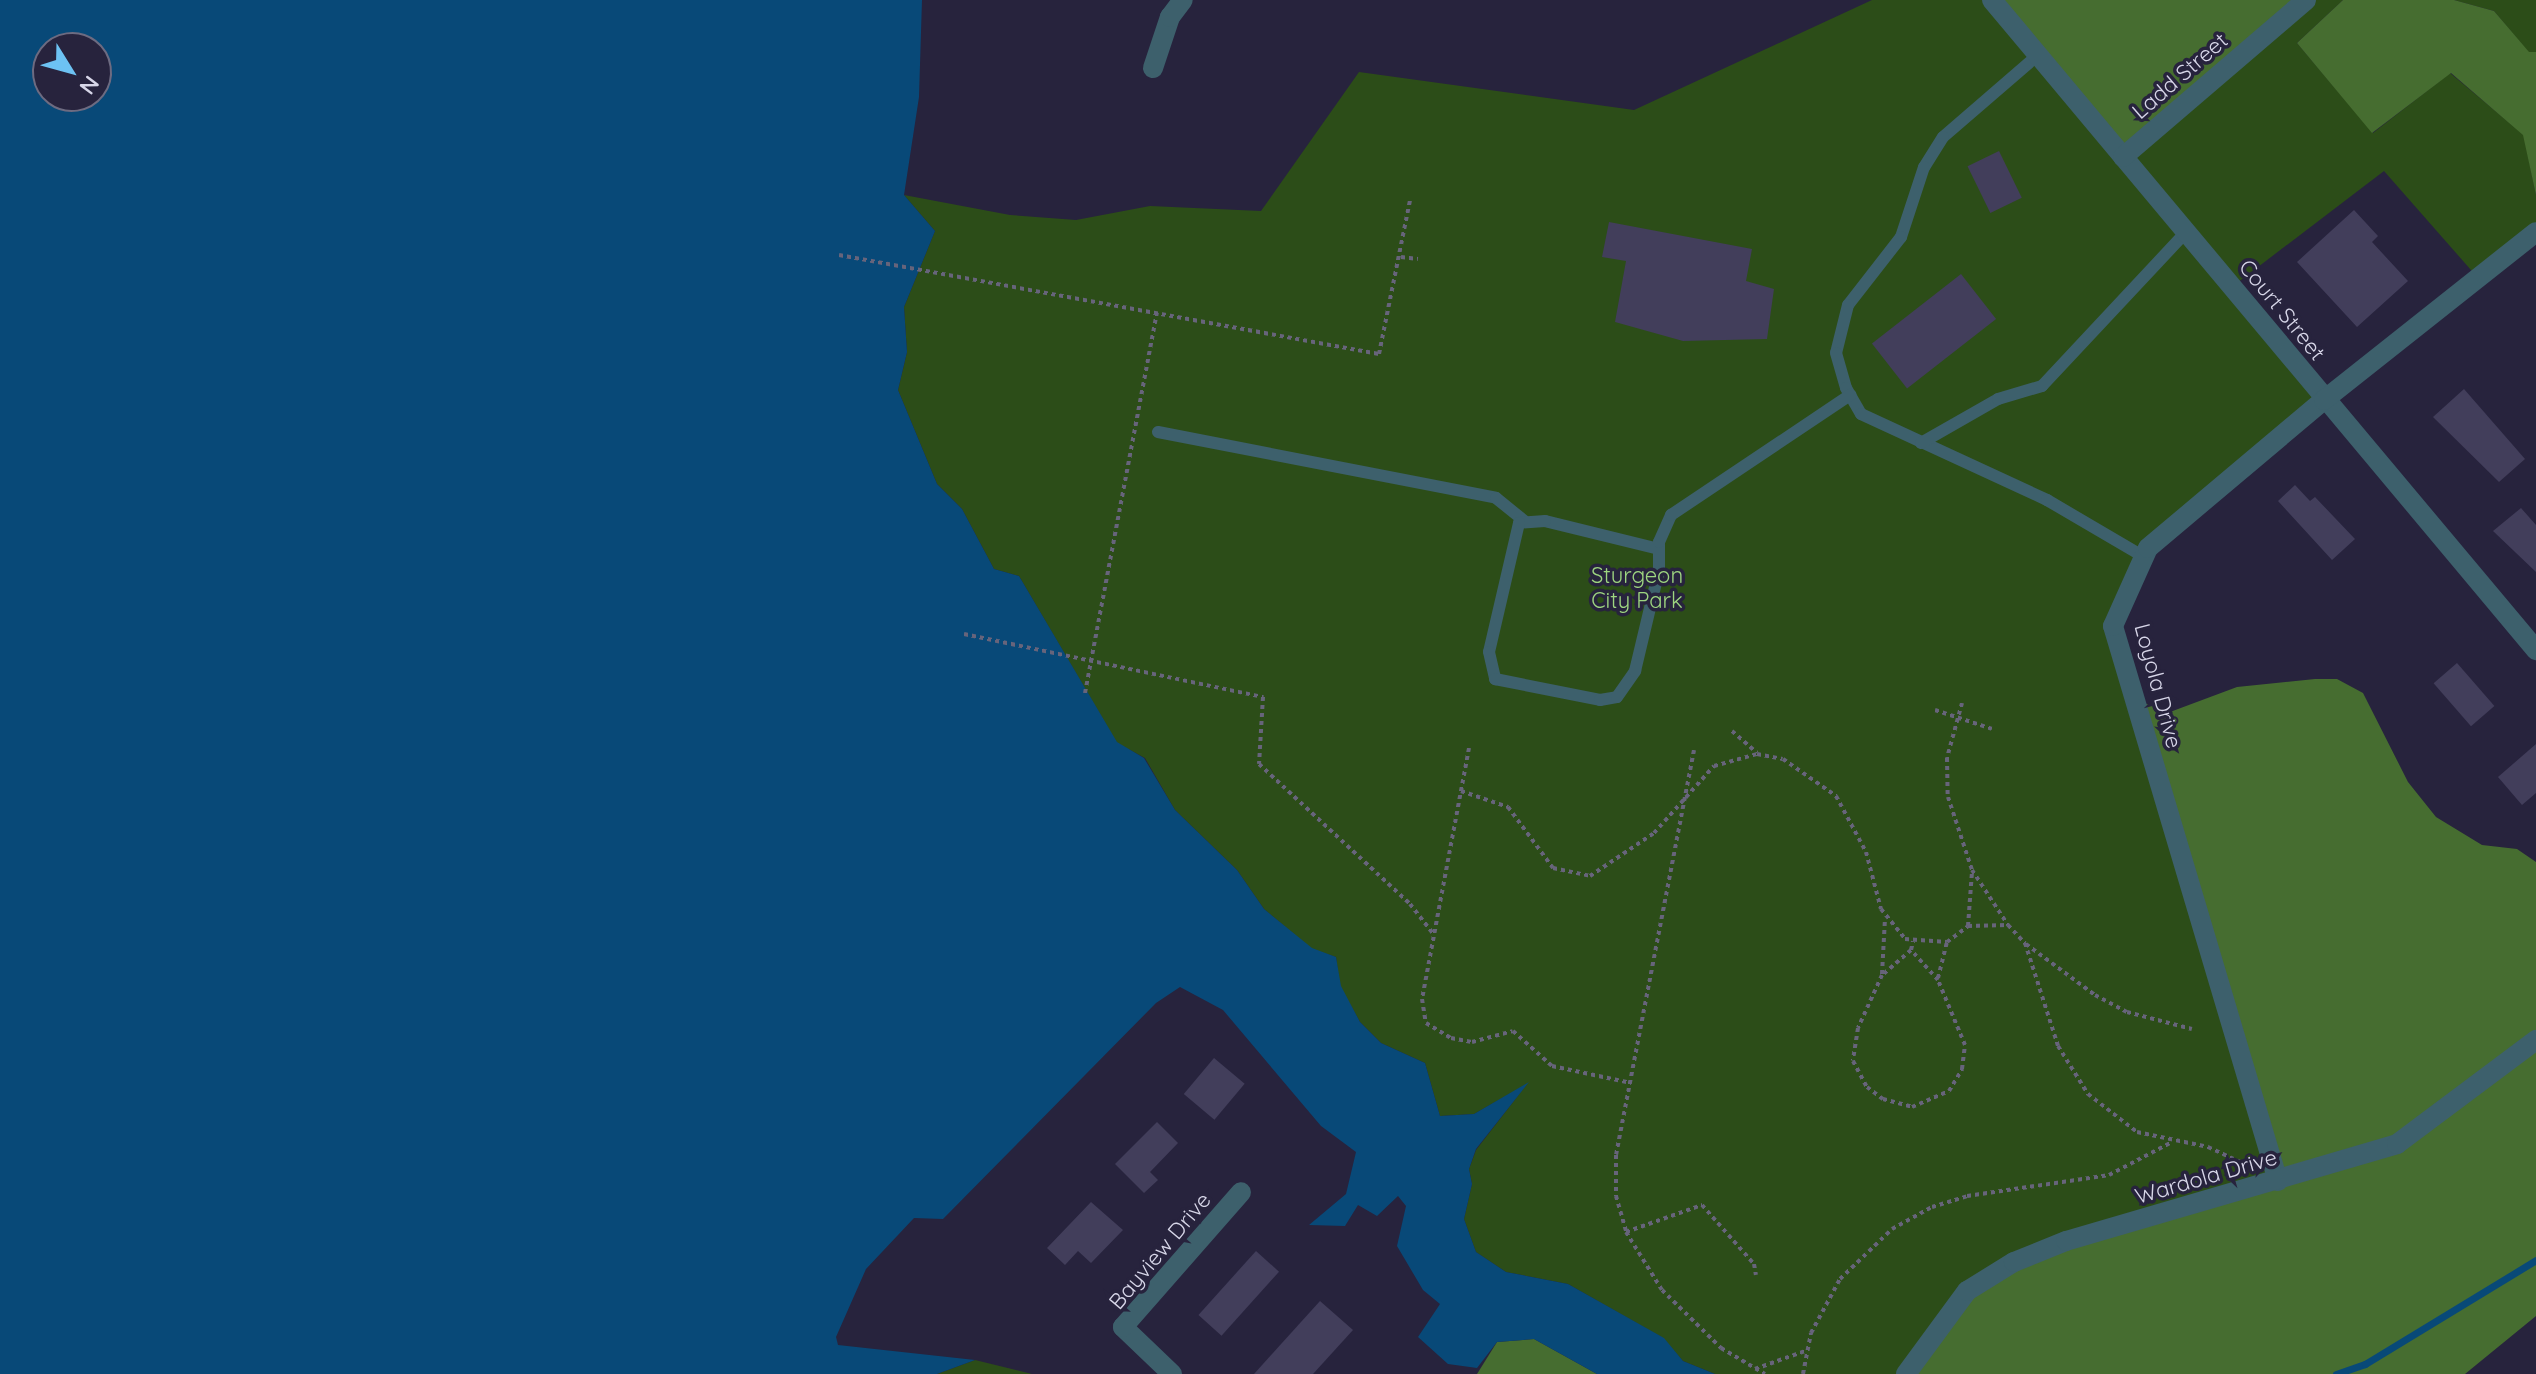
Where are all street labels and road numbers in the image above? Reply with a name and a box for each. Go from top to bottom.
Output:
street label: Ladd Street [2127,27,2233,125]
street label: Court Street [2233,254,2331,366]
street label: Loyola Drive [2129,621,2187,751]
street label: Wardola Drive [2132,1144,2280,1210]
street label: Bayview Drive [1103,1187,1217,1315]

